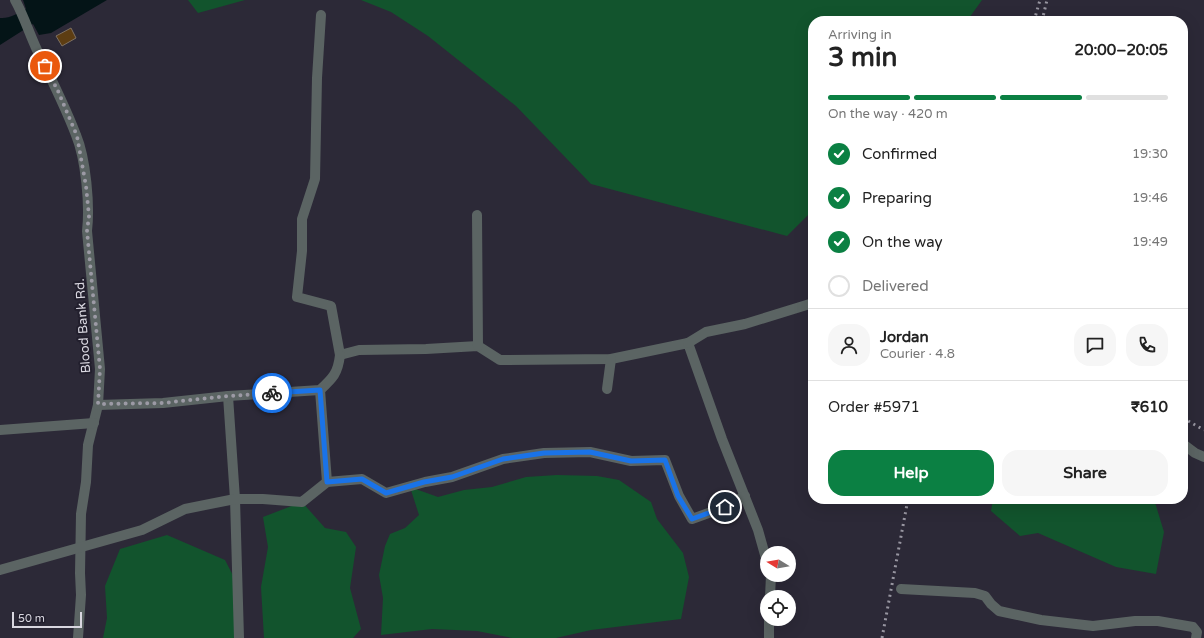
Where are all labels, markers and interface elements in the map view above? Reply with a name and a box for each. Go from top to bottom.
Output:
text: Arriving in [828,27,892,43]
text: 20:00–20:05 [1075,41,1168,59]
text: 3 min [828,42,897,73]
pin [28,49,62,83]
icon: bag [34,55,56,77]
text: On the way · 420 m [828,106,948,122]
icon: check [828,143,850,165]
text: Confirmed [862,145,937,163]
text: 19:30 [1132,146,1168,162]
icon: check [828,187,850,209]
text: Preparing [862,189,932,207]
text: 19:46 [1132,190,1168,206]
icon: check [828,231,850,253]
text: On the way [862,233,942,251]
text: 19:49 [1132,234,1168,250]
text: Delivered [862,277,929,295]
street label: Blood Bank Rd. [72,278,94,374]
button: person [828,324,870,366]
button: chat [1074,324,1116,366]
button: phone [1126,324,1168,366]
text: Jordan [880,328,929,346]
text: Courier · 4.8 [880,346,955,362]
courier [252,373,292,413]
icon: bike [261,382,283,404]
text: Order #5971 [828,398,920,416]
text: ₹610 [1131,398,1168,416]
button: Help [828,450,994,496]
button: Share [1002,450,1168,496]
pin [708,490,742,524]
icon: home [714,496,736,518]
north arrow [760,546,796,582]
map controls [760,546,796,626]
button: locate [760,590,796,626]
scale bar [12,610,82,629]
text: 50 m [18,612,45,625]

